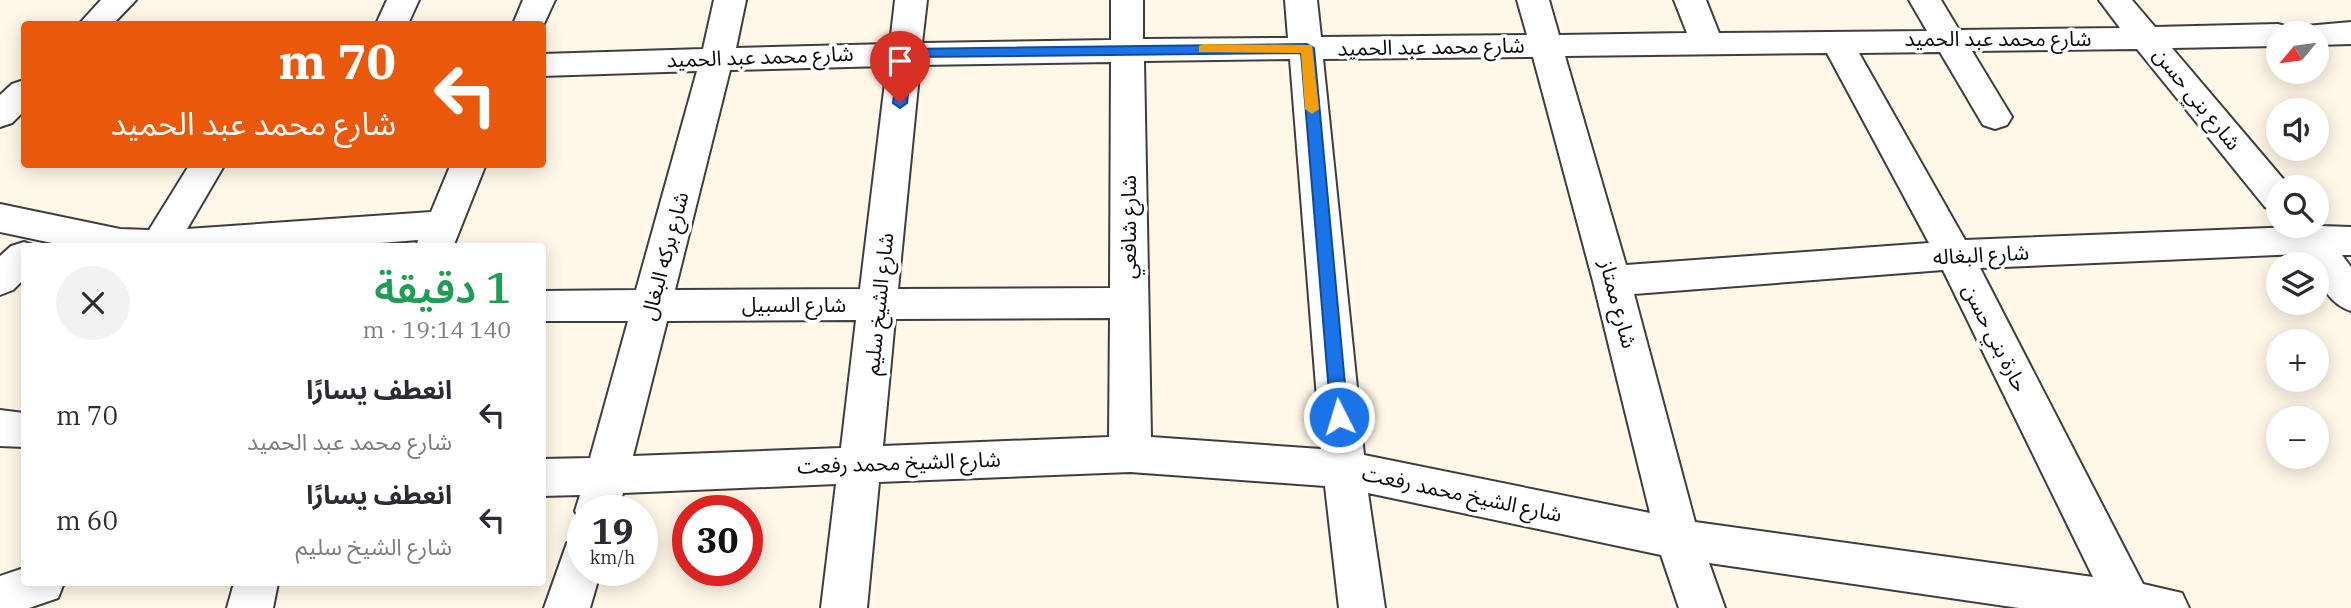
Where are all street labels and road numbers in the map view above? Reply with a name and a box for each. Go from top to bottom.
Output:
street label: شارع محمد عبد الحميد [1904,24,2092,54]
street label: شارع محمد عبد الحميد [1337,30,1525,64]
street label: شارع محمد عبد الحميد [666,39,854,75]
street label: شارع بني حسن [2145,41,2248,157]
street label: شارع شافعي [1114,175,1145,279]
street label: شارع بركه البغال [633,188,697,324]
street label: شارع الشيخ سليم [857,231,901,377]
street label: شارع البغاله [1932,238,2030,272]
street label: شارع ممتاز [1592,255,1644,352]
street label: حارة بني حسن [1954,279,2035,398]
street label: شارع السبيل [742,290,846,320]
street label: شارع الشيخ محمد رفعت [797,444,1001,482]
street label: شارع الشيخ محمد رفعت [1359,458,1565,530]

